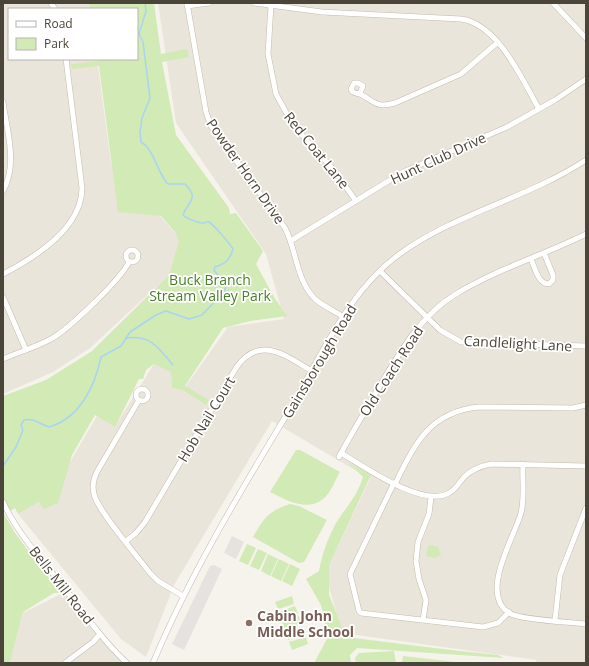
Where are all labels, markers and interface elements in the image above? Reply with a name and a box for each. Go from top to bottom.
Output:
legend [8,8,138,60]
text: Road [44,15,73,32]
text: Park [44,35,70,52]
street label: Red Coat Lane [280,108,354,193]
street label: Powder Horn Drive [203,115,290,228]
street label: Hunt Club Drive [387,127,489,188]
park label: Buck Branch Stream Valley Park [149,270,271,305]
street label: Gainsborough Road [277,301,361,421]
street label: Old Coach Road [355,322,427,420]
street label: Candlelight Lane [463,331,573,355]
street label: Hob Nail Court [173,373,239,465]
street label: Bells Mill Road [25,542,99,628]
place label: Cabin John Middle School [257,606,354,641]
marker: Cabin John Middle School [244,618,254,628]

